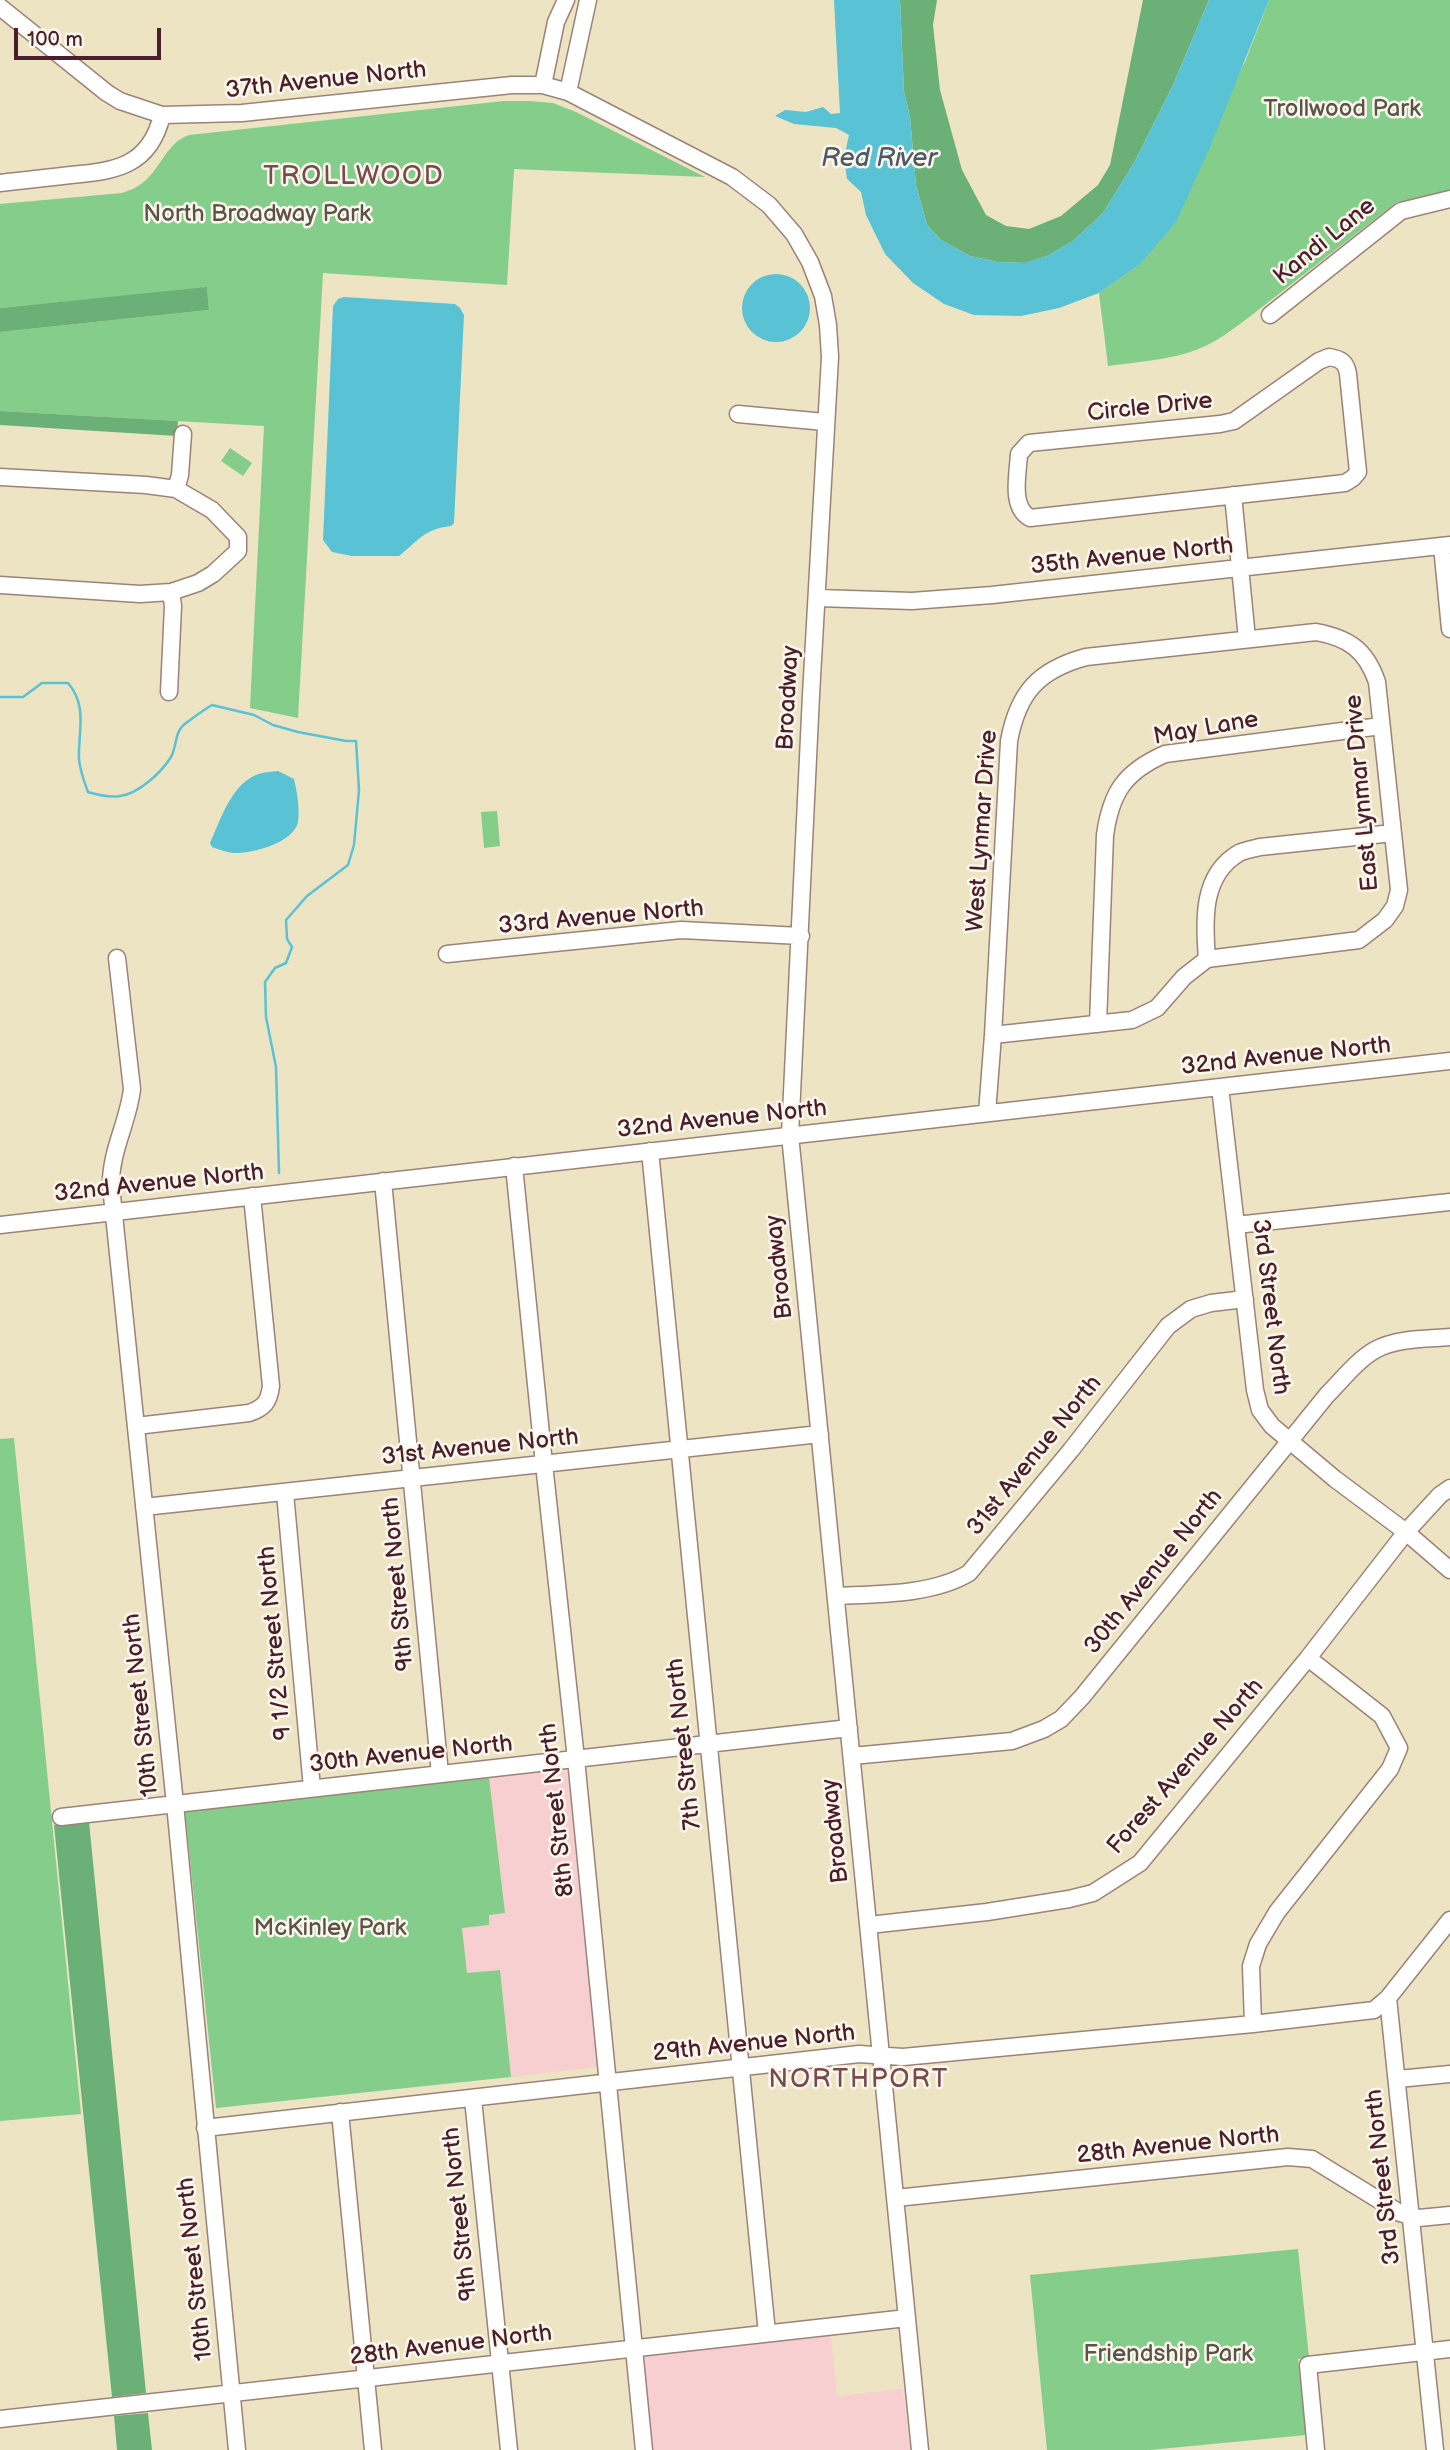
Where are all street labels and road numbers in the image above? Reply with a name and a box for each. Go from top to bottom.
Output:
street label: 37th Avenue North [224,56,428,106]
street label: Kandi Lane [1268,192,1382,292]
street label: Circle Drive [1086,387,1214,429]
street label: 35th Avenue North [1029,532,1235,582]
street label: Broadway [772,645,806,751]
street label: East Lynmar Drive [1340,693,1386,893]
street label: May Lane [1151,706,1261,752]
street label: West Lynmar Drive [962,729,1004,933]
street label: 33rd Avenue North [497,895,705,941]
street label: 32nd Avenue North [1180,1032,1392,1082]
street label: 32nd Avenue North [616,1095,828,1145]
street label: 32nd Avenue North [53,1159,265,1209]
street label: Broadway [760,1213,800,1321]
street label: 3rd Street North [1245,1218,1295,1396]
street label: 31st Avenue North [961,1370,1109,1542]
street label: 31st Avenue North [380,1423,580,1473]
street label: 30th Avenue North [1079,1484,1229,1660]
street label: 9th Street North [377,1496,421,1672]
street label: 9 1/2 Street North [253,1545,299,1741]
street label: 10th Street North [118,1612,166,1798]
street label: 7th Street North [662,1657,708,1831]
street label: Forest Avenue North [1102,1673,1270,1861]
street label: 8th Street North [535,1722,581,1898]
street label: 30th Avenue North [308,1730,514,1780]
street label: Broadway [816,1777,856,1885]
street label: 29th Avenue North [651,2019,857,2069]
street label: 3rd Street North [1360,2088,1408,2266]
street label: 28th Avenue North [1075,2121,1281,2171]
street label: 9th Street North [438,2126,484,2302]
street label: 10th Street North [172,2176,220,2362]
street label: 28th Avenue North [348,2319,554,2373]

